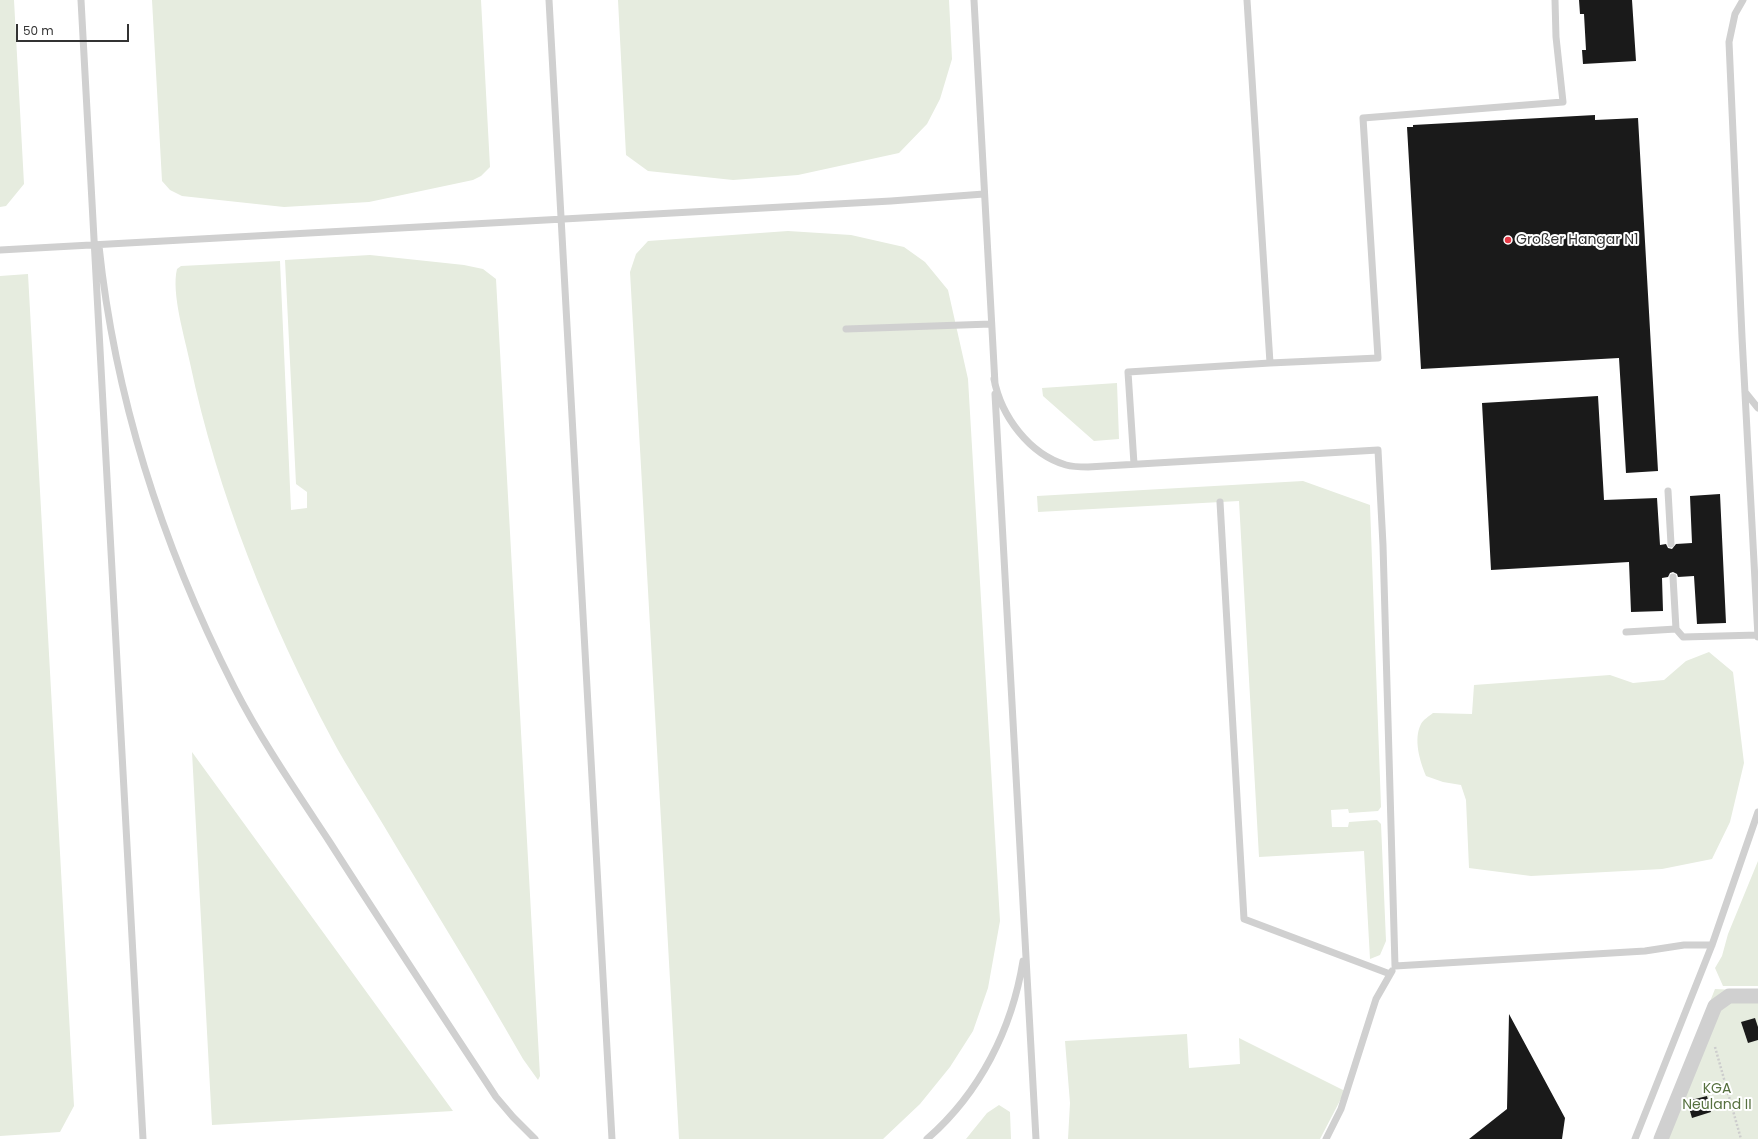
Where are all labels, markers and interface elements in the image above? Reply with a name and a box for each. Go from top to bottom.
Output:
scale bar [18,16,131,42]
text: 50 m [23,22,54,39]
place label: Großer Hangar N1 [1516,232,1639,248]
marker: Großer Hangar N1 [1503,235,1513,245]
park label: KGA Neuland II [1682,1081,1752,1114]

